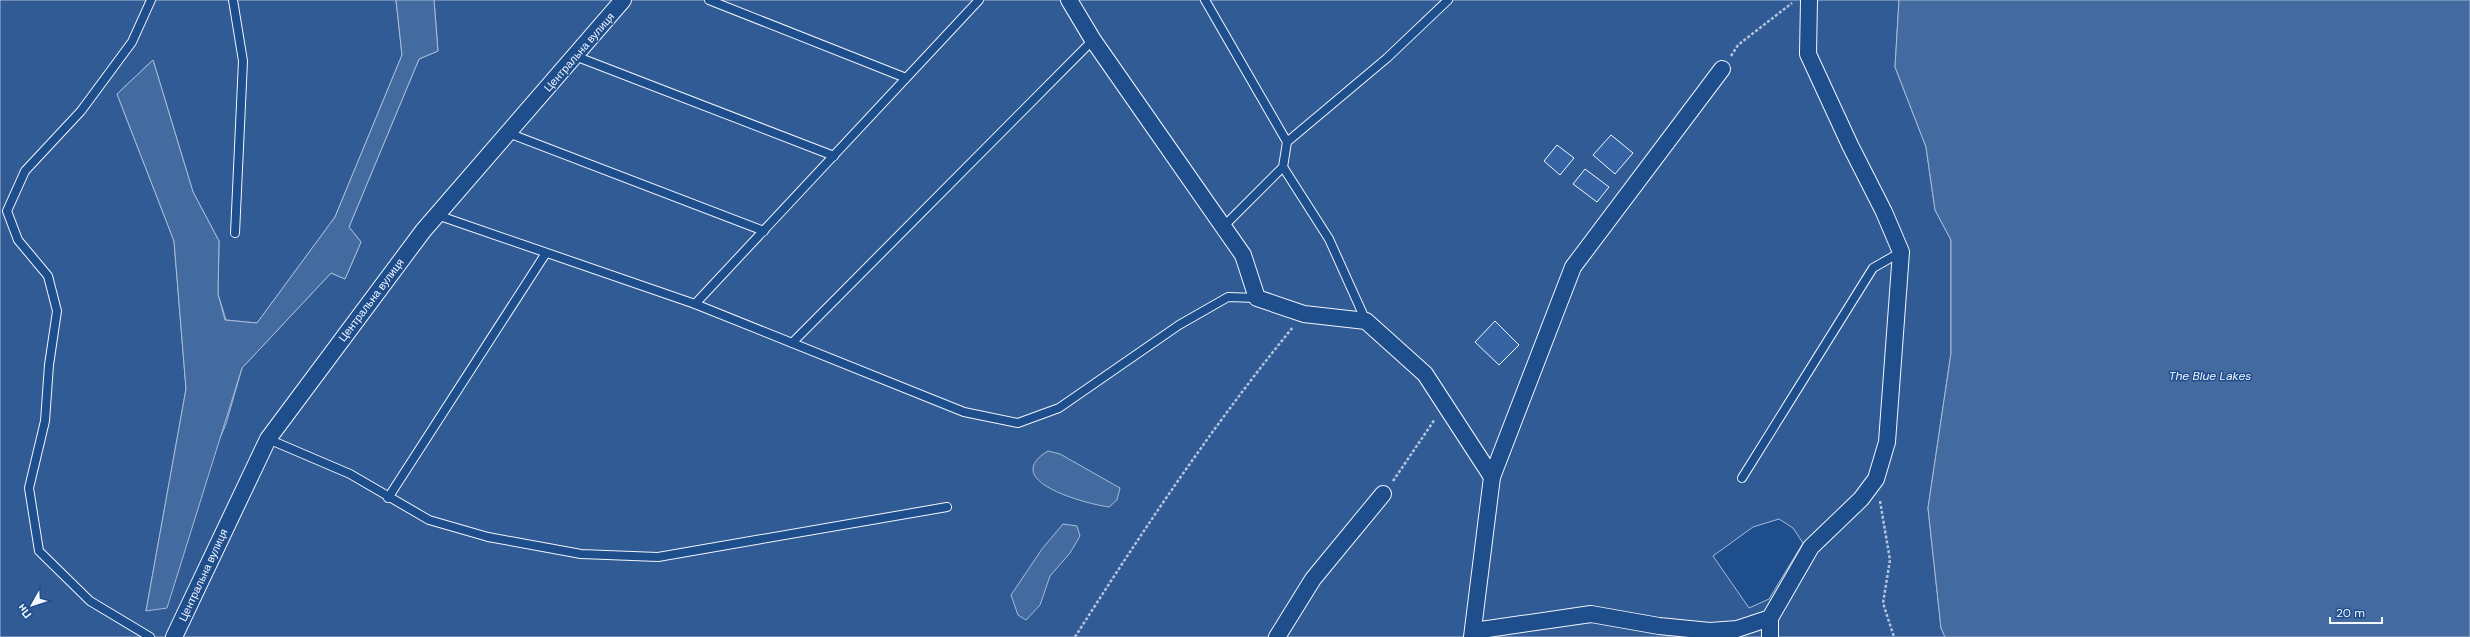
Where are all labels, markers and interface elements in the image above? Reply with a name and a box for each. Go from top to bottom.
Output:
street label: Центральна вулиця [541,9,617,95]
street label: Центральна вулиця [335,256,407,344]
water label: The Blue Lakes [2169,368,2251,384]
street label: Центральна вулиця [175,526,231,624]
north arrow [12,585,52,625]
scale bar [2330,599,2382,625]
text: Пн [14,601,34,621]
text: 20 m [2336,605,2365,621]

